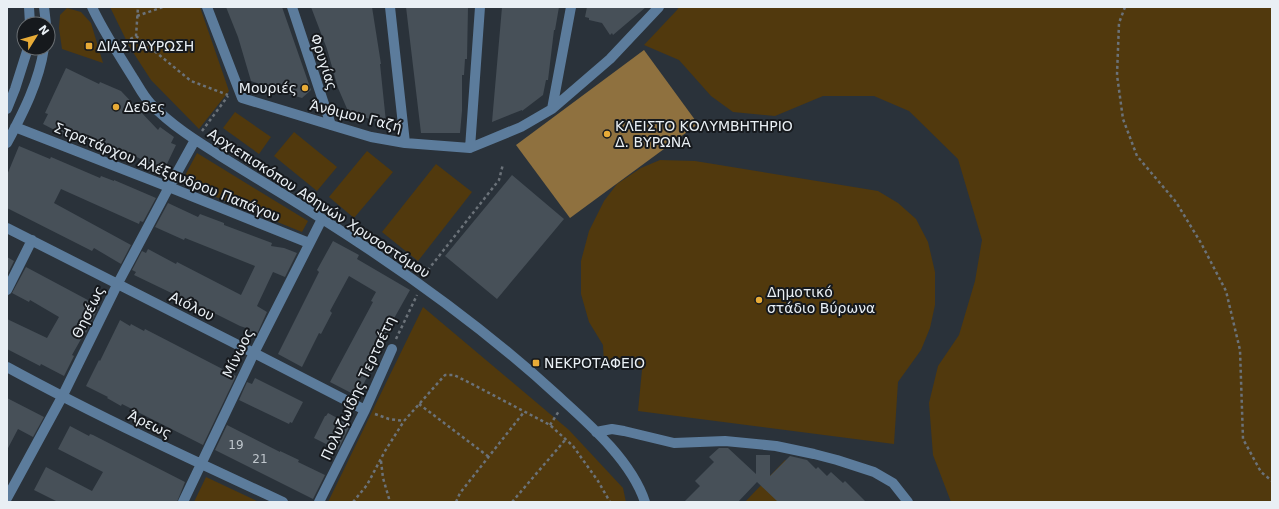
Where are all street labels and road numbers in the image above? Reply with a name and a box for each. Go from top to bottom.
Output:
street label: Φρυγίας [307,32,341,92]
street label: Άνθιμου Γαζή [308,97,404,135]
street label: Στρατάρχου Αλέξανδρου Παπάγου [52,119,282,225]
street label: Αρχιεπισκόπου Αθηνών Χρυσοστόμου [205,125,433,281]
street label: Θησέως [68,283,108,341]
street label: Αιόλου [167,288,217,324]
street label: Πολυζωίδης Τερτσέτη [318,314,398,462]
street label: Μίνωος [219,326,257,380]
street label: Άρεως [126,407,174,441]

